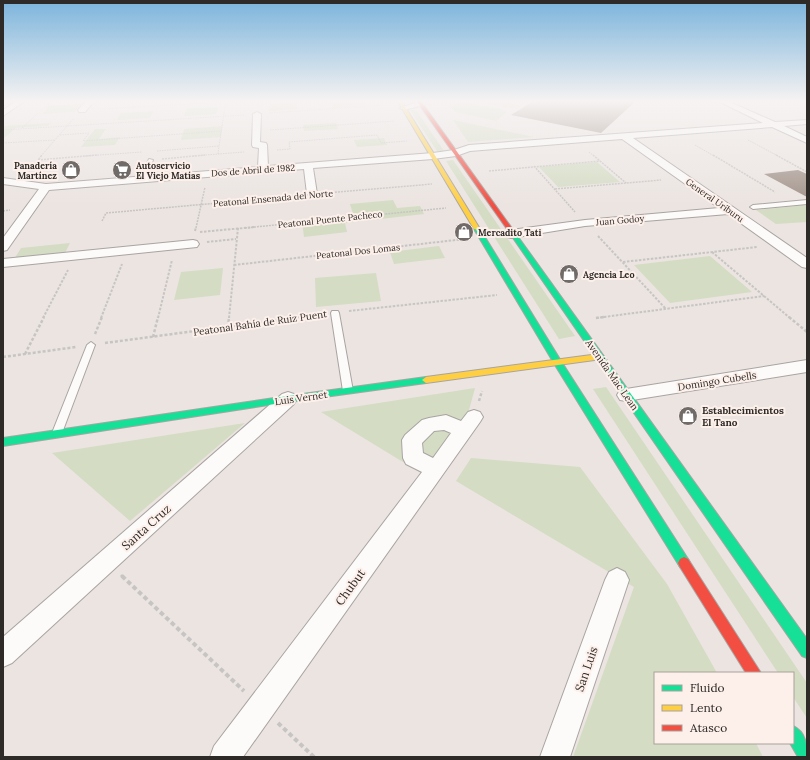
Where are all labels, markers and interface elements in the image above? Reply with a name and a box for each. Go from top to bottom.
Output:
shop icon: Panadería Martínez [60,159,82,181]
supermarket icon: Autoservicio El Viejo Matías [111,159,133,181]
place label: Panadería Martínez [14,160,57,181]
place label: Autoservicio El Viejo Matías [136,160,201,181]
street label: Dos de Abril de 1982 [211,162,296,178]
street label: General Uriburu [684,176,747,224]
street label: Peatonal Ensenada del Norte [212,187,334,209]
street label: Peatonal Puente Pacheco [277,208,383,230]
street label: Juan Godoy [594,212,645,228]
shop icon: Mercadito Tati [453,221,475,243]
place label: Mercadito Tati [478,227,541,238]
street label: Peatonal Dos Lomas [315,241,401,261]
shop icon: Agencia Leo [558,263,580,285]
place label: Agencia Leo [583,269,635,280]
street label: Peatonal Bahía de Ruiz Puent [192,307,328,339]
street label: Avenida Mac Lean [582,336,641,413]
street label: Domingo Cubells [677,368,758,394]
street label: Luis Vernet [274,388,328,408]
place label: Establecimientos El Tano [702,404,784,429]
shop icon: Establecimientos El Tano [677,405,699,427]
street label: Santa Cruz [118,501,174,553]
street label: Chubut [332,566,368,608]
street label: San Luis [571,644,601,693]
legend [654,672,794,744]
text: Fluido [690,680,725,695]
text: Lento [690,700,722,715]
text: Atasco [689,720,727,735]

